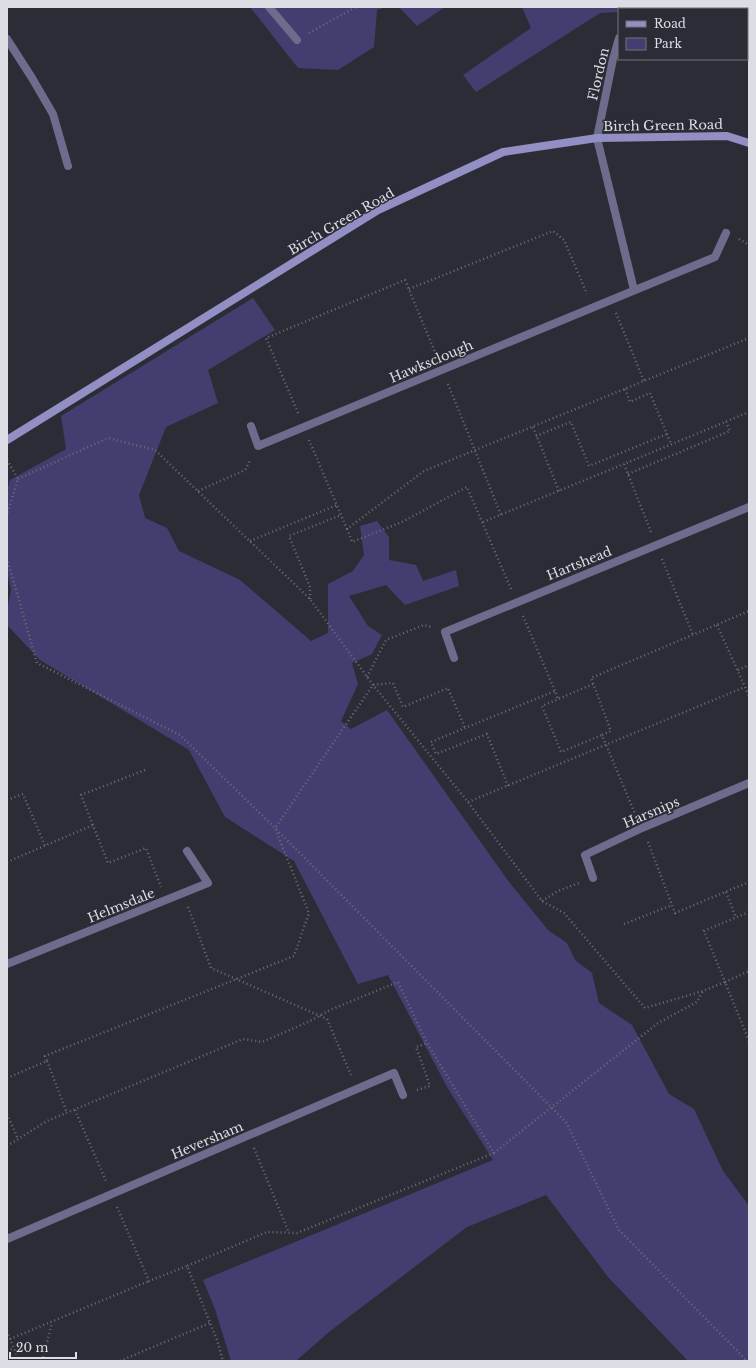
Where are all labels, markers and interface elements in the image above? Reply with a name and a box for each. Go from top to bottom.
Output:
legend [618,8,748,60]
text: Road [654,16,686,31]
text: Park [654,36,682,51]
street label: Flordon [584,46,613,102]
street label: Birch Green Road [603,116,723,135]
street label: Birch Green Road [285,184,398,259]
street label: Hawksclough [387,336,476,387]
street label: Hartshead [544,543,614,584]
street label: Harsnips [621,793,682,832]
street label: Helmsdale [85,884,157,927]
street label: Heversham [169,1118,246,1163]
scale bar [10,1334,76,1360]
text: 20 m [16,1340,48,1355]

